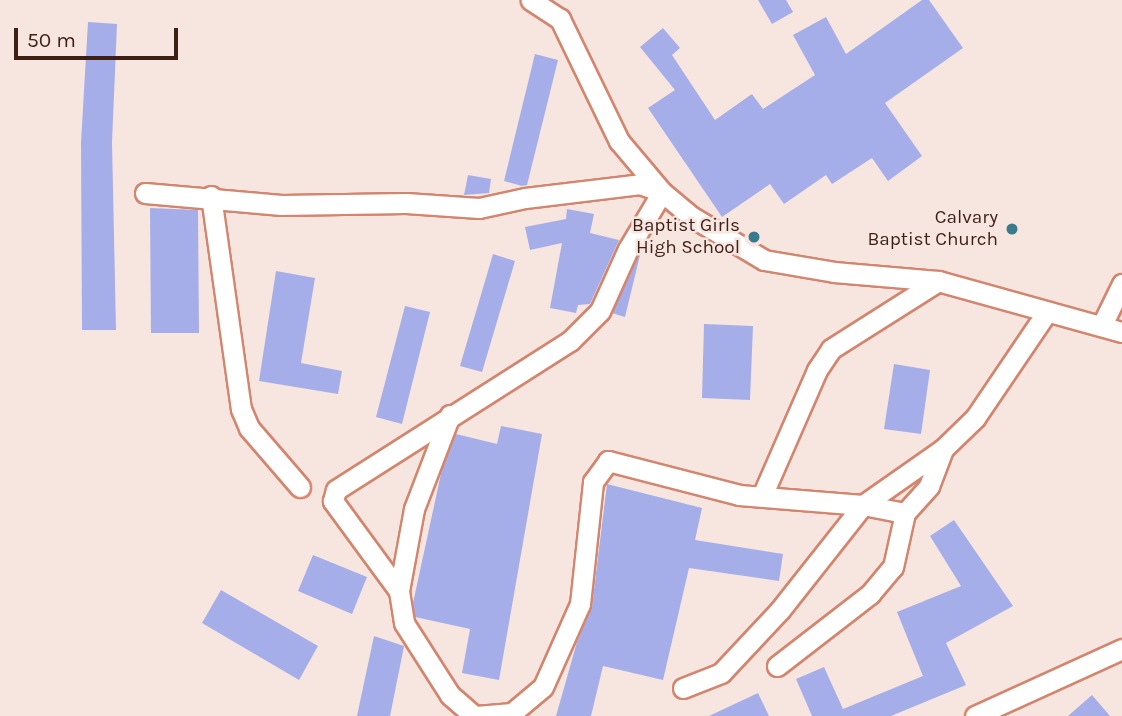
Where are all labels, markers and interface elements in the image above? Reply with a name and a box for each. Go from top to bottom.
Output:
scale bar [18,14,182,58]
text: 50 m [27,28,76,52]
place label: Calvary Baptist Church [867,207,998,251]
place label: Baptist Girls High School [632,215,740,259]
marker: Calvary Baptist Church [1004,221,1020,237]
marker: Baptist Girls High School [746,229,762,245]

